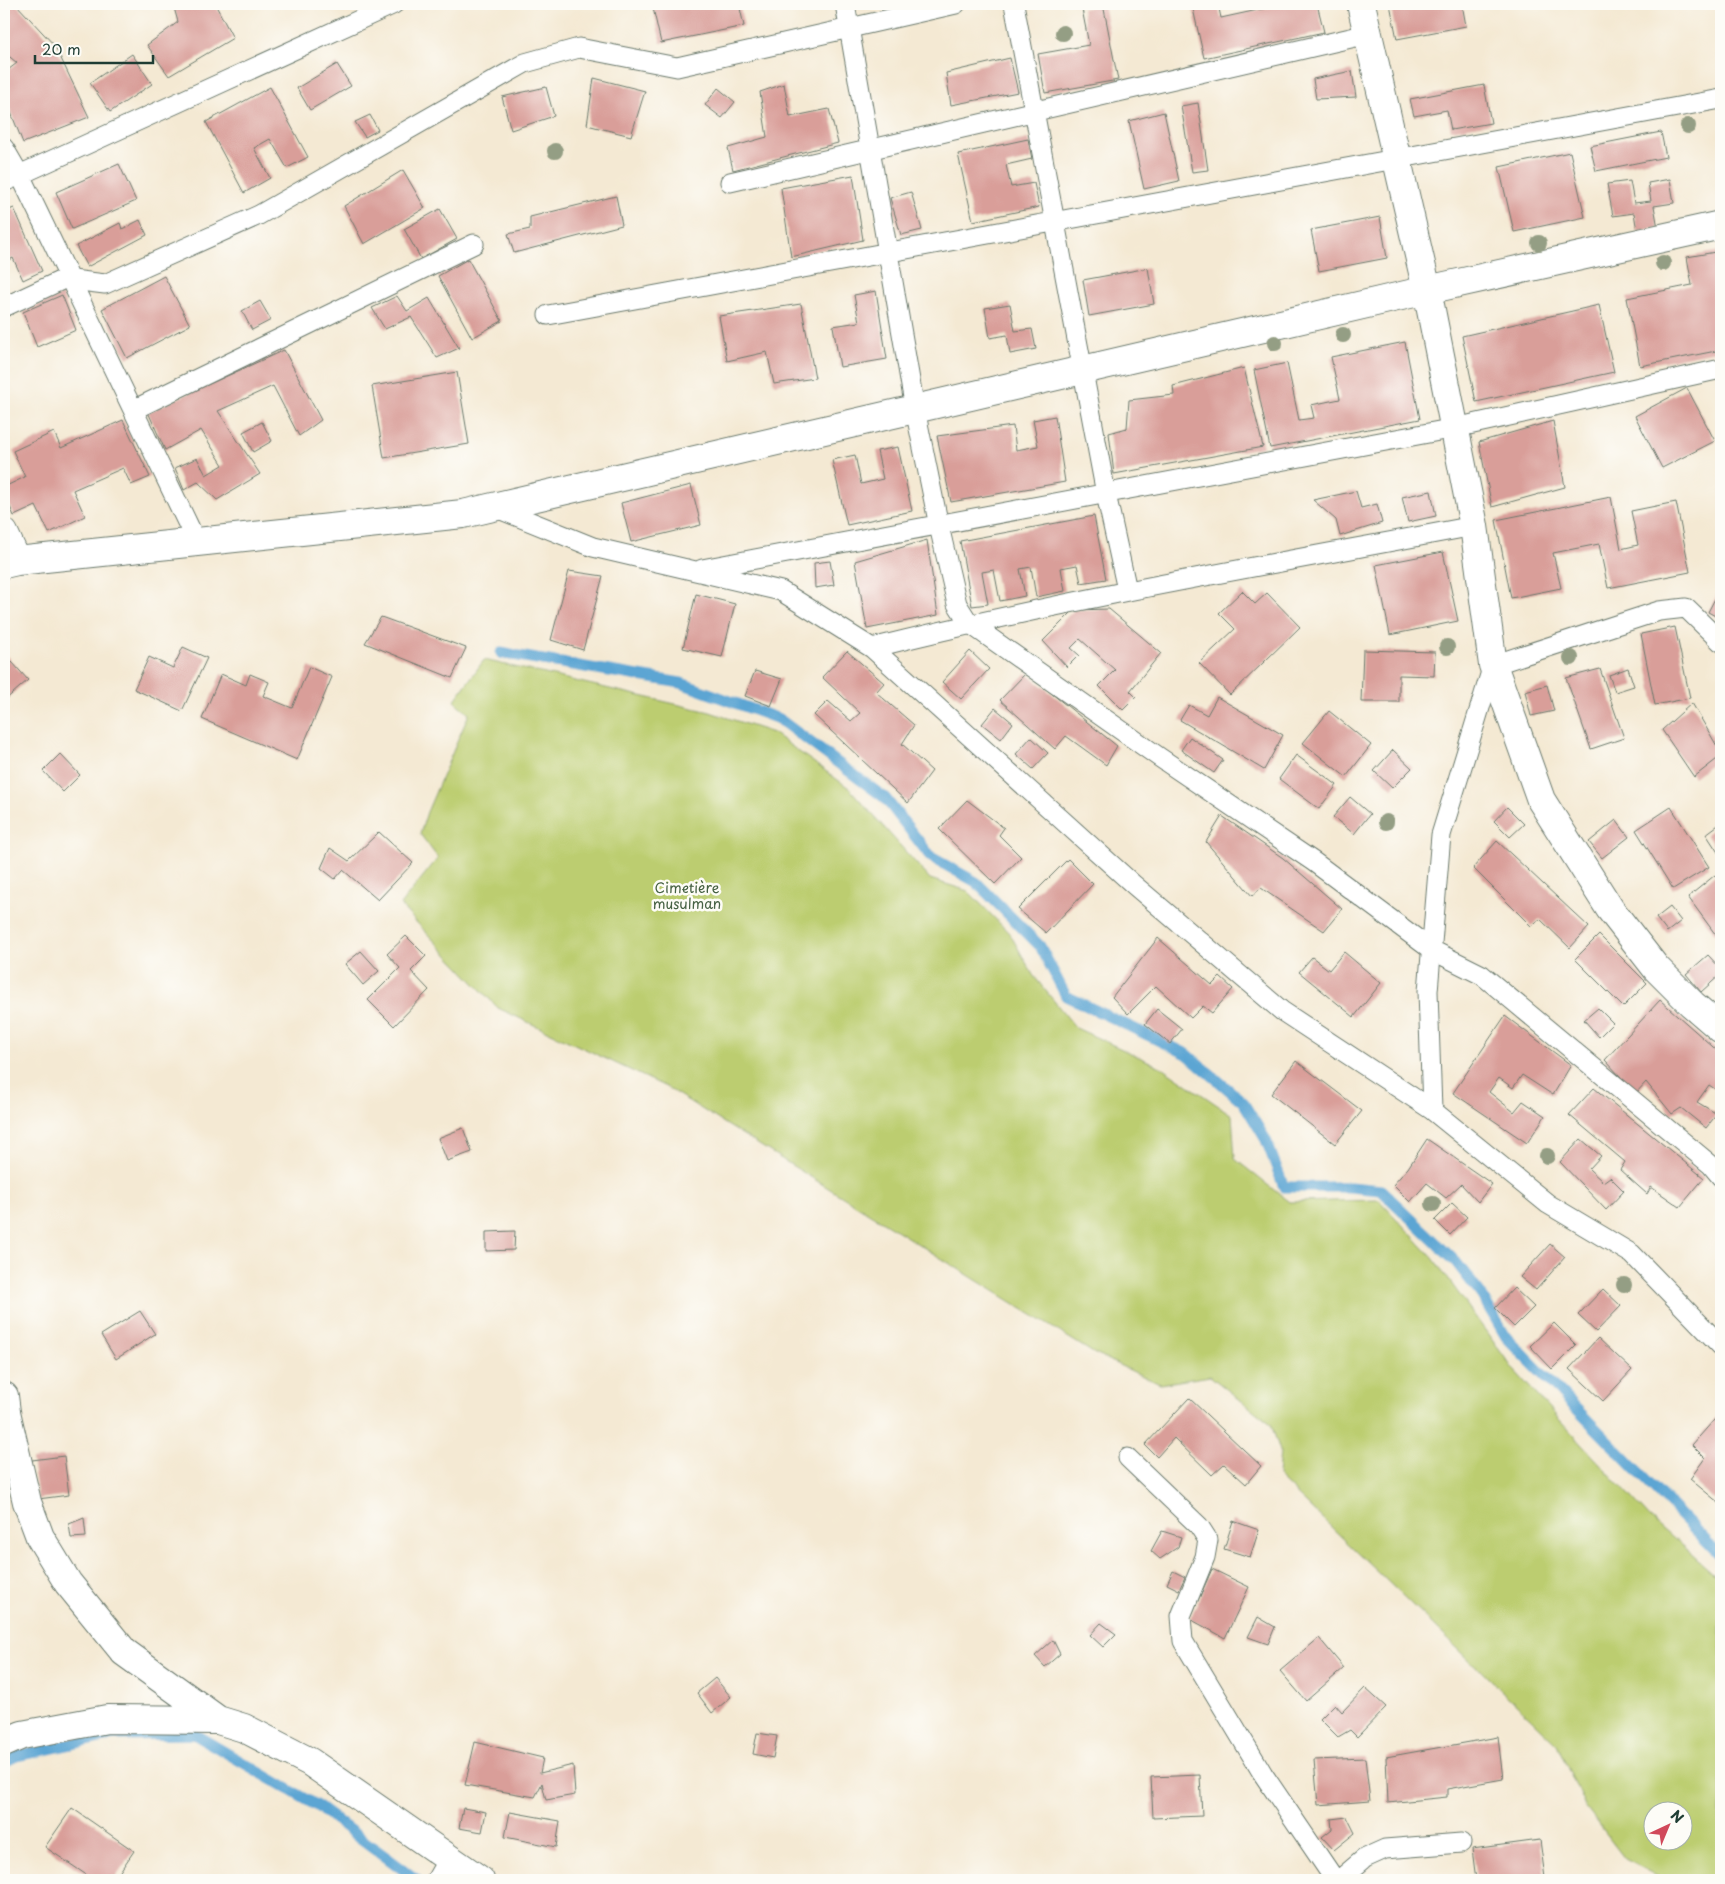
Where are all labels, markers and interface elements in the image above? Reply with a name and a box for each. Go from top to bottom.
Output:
scale bar [35,32,152,64]
text: 20 m [42,37,81,60]
park label: Cimetière musulman [653,877,721,914]
north arrow [1642,1802,1692,1852]
text: N [1666,1805,1689,1828]

